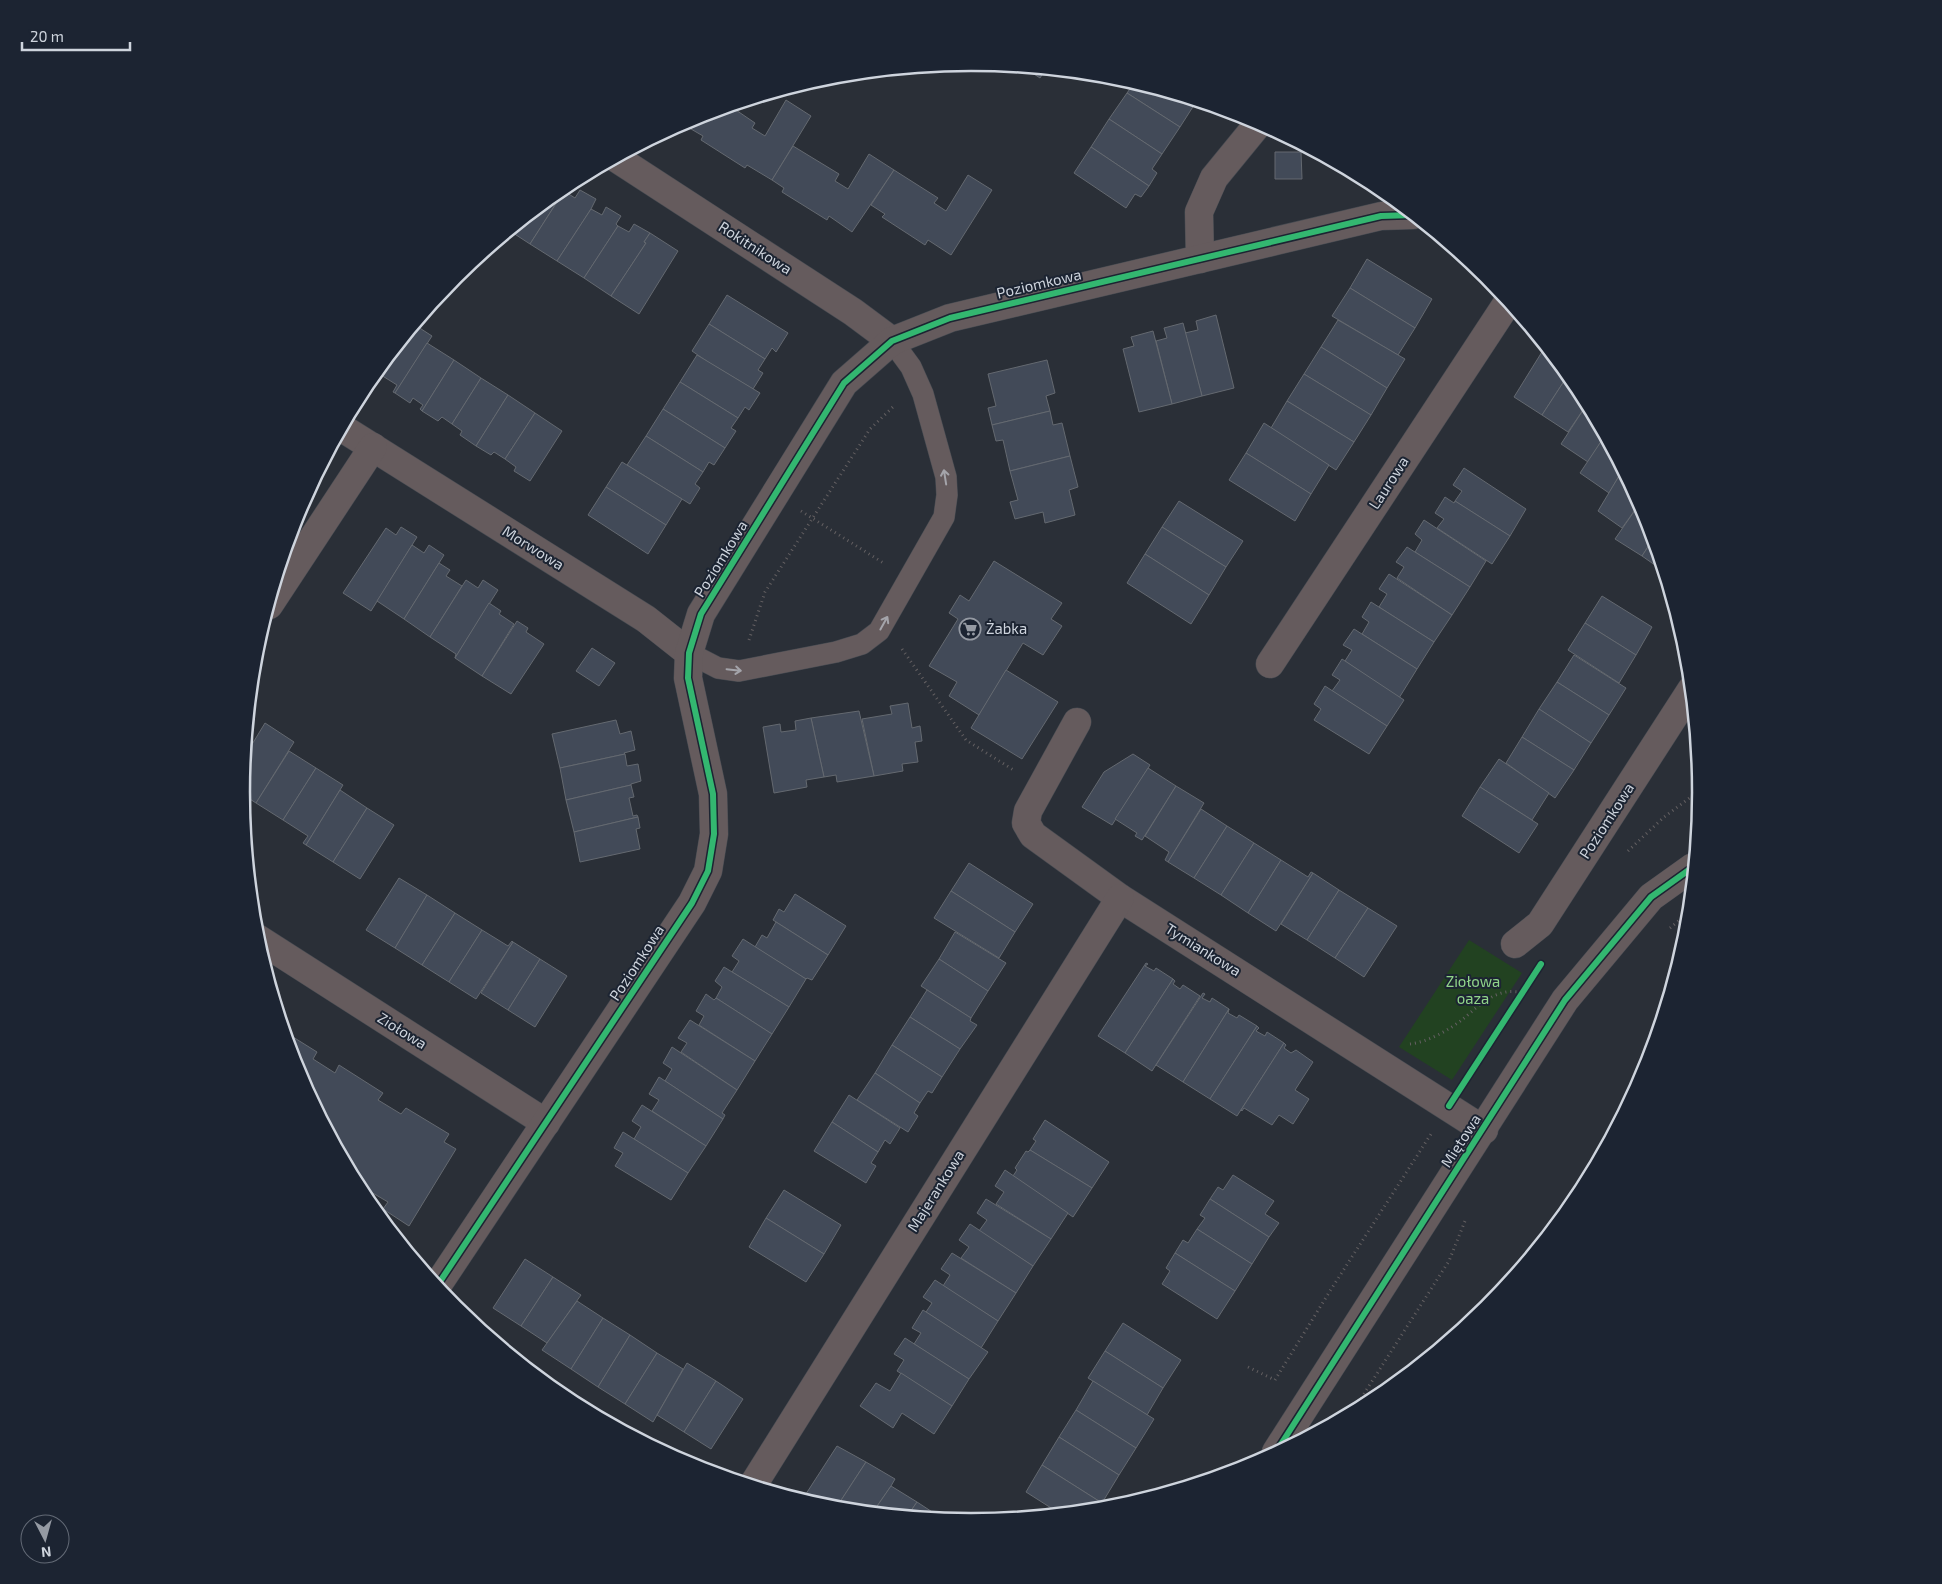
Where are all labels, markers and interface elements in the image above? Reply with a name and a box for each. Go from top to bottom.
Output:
scale bar [22,20,130,52]
text: 20 m [30,27,64,45]
street label: Rokitnikowa [716,217,796,277]
street label: Poziomkowa [994,265,1083,302]
street label: Laurowa [1364,453,1412,512]
one-way arrow [940,469,950,485]
street label: Poziomkowa [690,517,751,600]
street label: Morwowa [499,521,568,573]
one-way arrow [879,616,889,631]
supermarket icon: Żabka [958,617,982,641]
place label: Żabka [986,619,1027,637]
one-way arrow [725,665,741,675]
street label: Poziomkowa [1575,779,1637,862]
street label: Tymiankowa [1162,919,1245,980]
street label: Poziomkowa [605,921,667,1004]
park label: Ziołowa oaza [1446,972,1500,1007]
street label: Ziołowa [375,1008,430,1052]
street label: Miętowa [1436,1111,1484,1170]
street label: Majerankowa [903,1146,968,1235]
north arrow [20,1514,70,1564]
text: N [40,1543,52,1561]

